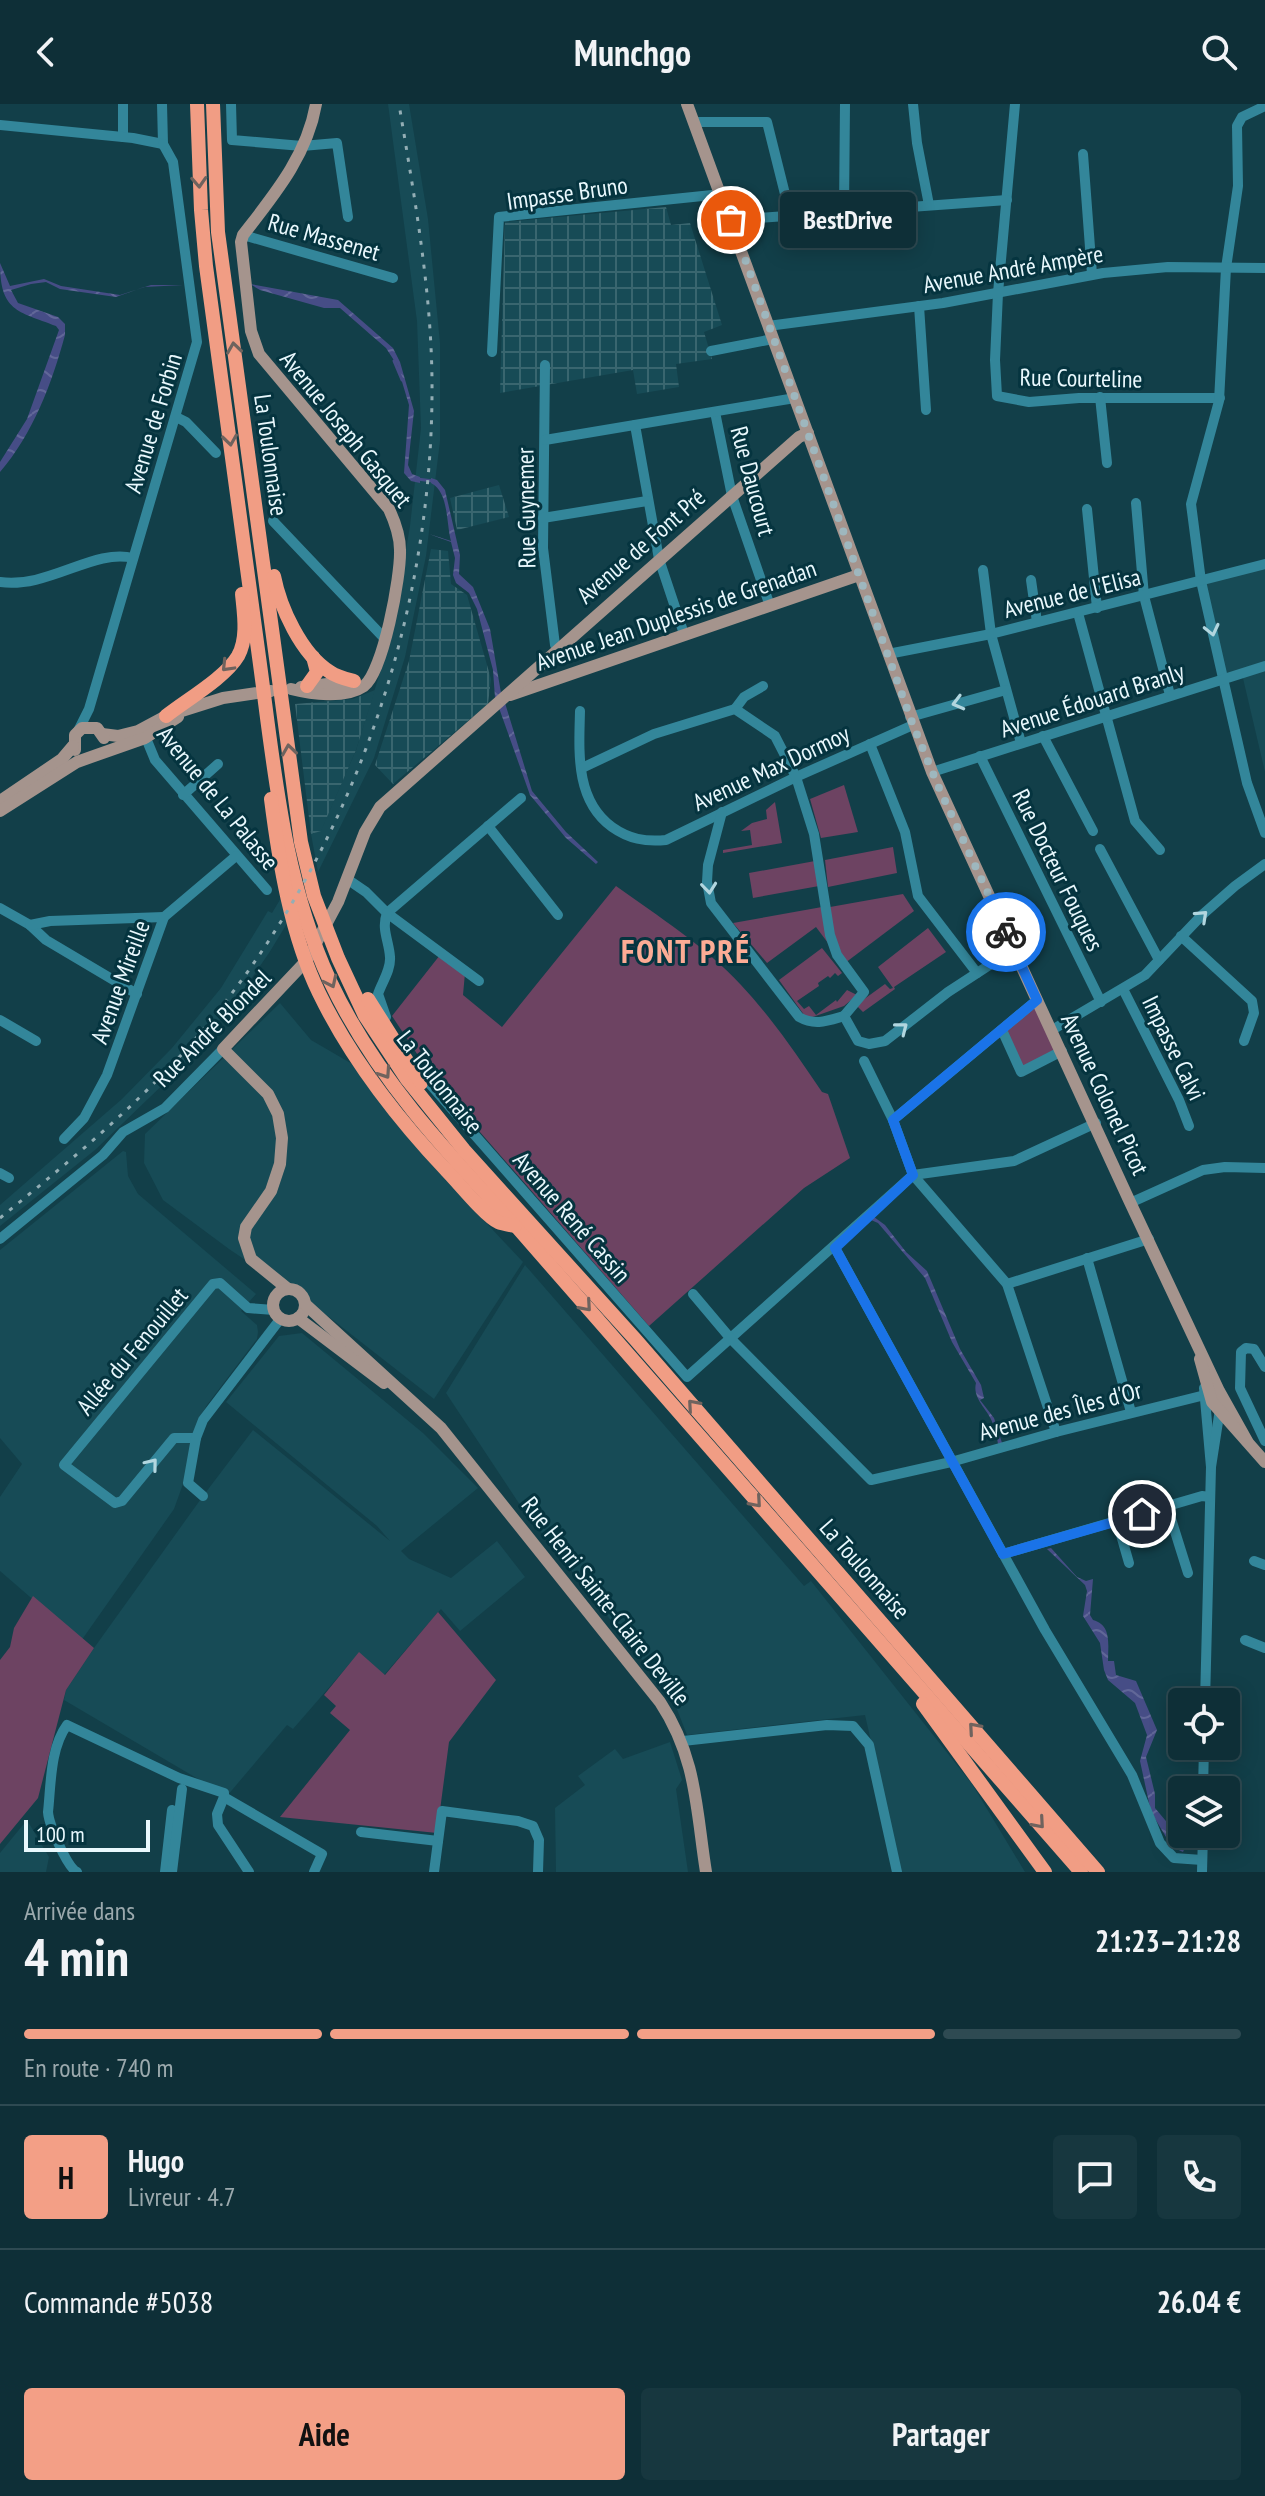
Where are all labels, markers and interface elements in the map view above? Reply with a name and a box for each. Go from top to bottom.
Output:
text: Munchgo [574,29,691,76]
icon: back [24,30,68,74]
icon: search [1197,30,1241,74]
street label: Impasse Bruno [505,169,629,217]
one-way arrow [191,176,208,189]
pin [697,186,765,254]
callout: BestDrive [779,192,915,248]
icon: bag [709,198,753,242]
text: BestDrive [803,203,893,236]
street label: Rue Massenet [264,206,384,268]
street label: Avenue André Ampère [921,238,1105,300]
one-way arrow [226,341,243,355]
street label: Avenue Joseph Gasquet [273,344,419,514]
street label: Avenue de Forbin [117,350,189,496]
street label: Rue Courteline [1019,361,1143,395]
street label: La Toulonnaise [247,392,295,518]
street label: Rue Daucourt [724,423,783,540]
one-way arrow [221,433,238,447]
street label: Rue Guynemer [509,447,543,569]
street label: Avenue de Font Pré [570,482,712,610]
street label: Avenue Jean Duplessis de Grenadan [532,552,820,678]
street label: Avenue de l'Elisa [1000,561,1144,625]
one-way arrow [1203,623,1220,636]
street label: Avenue Édouard Branly [996,656,1188,744]
one-way arrow [222,657,237,671]
one-way arrow [952,694,966,711]
street label: Avenue Max Dormoy [688,718,854,818]
street label: Avenue de La Palasse [150,720,286,876]
one-way arrow [281,743,298,757]
street label: Rue Docteur Fouques [1005,784,1111,956]
one-way arrow [700,882,717,895]
courier [966,892,1046,972]
icon: bike [984,910,1028,954]
one-way arrow [1192,911,1207,925]
street label: Avenue Mireille [83,916,157,1048]
district label: FONT PRÉ [621,930,751,972]
street label: Rue André Blondel [147,962,278,1093]
one-way arrow [321,973,337,988]
street label: Impasse Calvi [1135,990,1213,1106]
street label: Avenue Colonel Picot [1054,1008,1156,1180]
one-way arrow [893,1023,907,1038]
street label: La Toulonnaise [390,1024,490,1140]
one-way arrow [375,1064,390,1078]
street label: Avenue René Cassin [506,1145,638,1289]
street label: Allée du Fenouillet [70,1281,195,1421]
one-way arrow [576,1296,590,1311]
street label: Avenue des Îles d'Or [975,1374,1145,1448]
one-way arrow [688,1400,702,1415]
one-way arrow [143,1458,157,1473]
pin [1108,1480,1176,1548]
street label: Rue Henri Sainte-Claire Deville [515,1490,697,1712]
icon: home [1120,1492,1164,1536]
one-way arrow [746,1493,761,1508]
street label: La Toulonnaise [813,1513,917,1625]
map controls [1168,1688,1240,1848]
button: locate [1168,1688,1240,1760]
one-way arrow [969,1722,984,1737]
button: layers [1168,1776,1240,1848]
one-way arrow [1029,1814,1044,1829]
scale bar [24,1816,150,1852]
text: 100 m [36,1820,85,1848]
text: Arrivée dans [24,1894,135,1927]
text: 21:23–21:28 [1095,1921,1241,1960]
text: 4 min [24,1923,129,1990]
text: En route · 740 m [24,2051,174,2084]
button: chat [1053,2135,1137,2219]
button: phone [1157,2135,1241,2219]
text: Hugo [128,2141,184,2180]
text: H [58,2158,74,2197]
text: Livreur · 4.7 [128,2180,235,2213]
text: Commande #5038 [24,2282,213,2321]
text: 26.04 € [1157,2282,1241,2321]
button: Aide [24,2388,625,2480]
button: Partager [641,2388,1241,2480]

